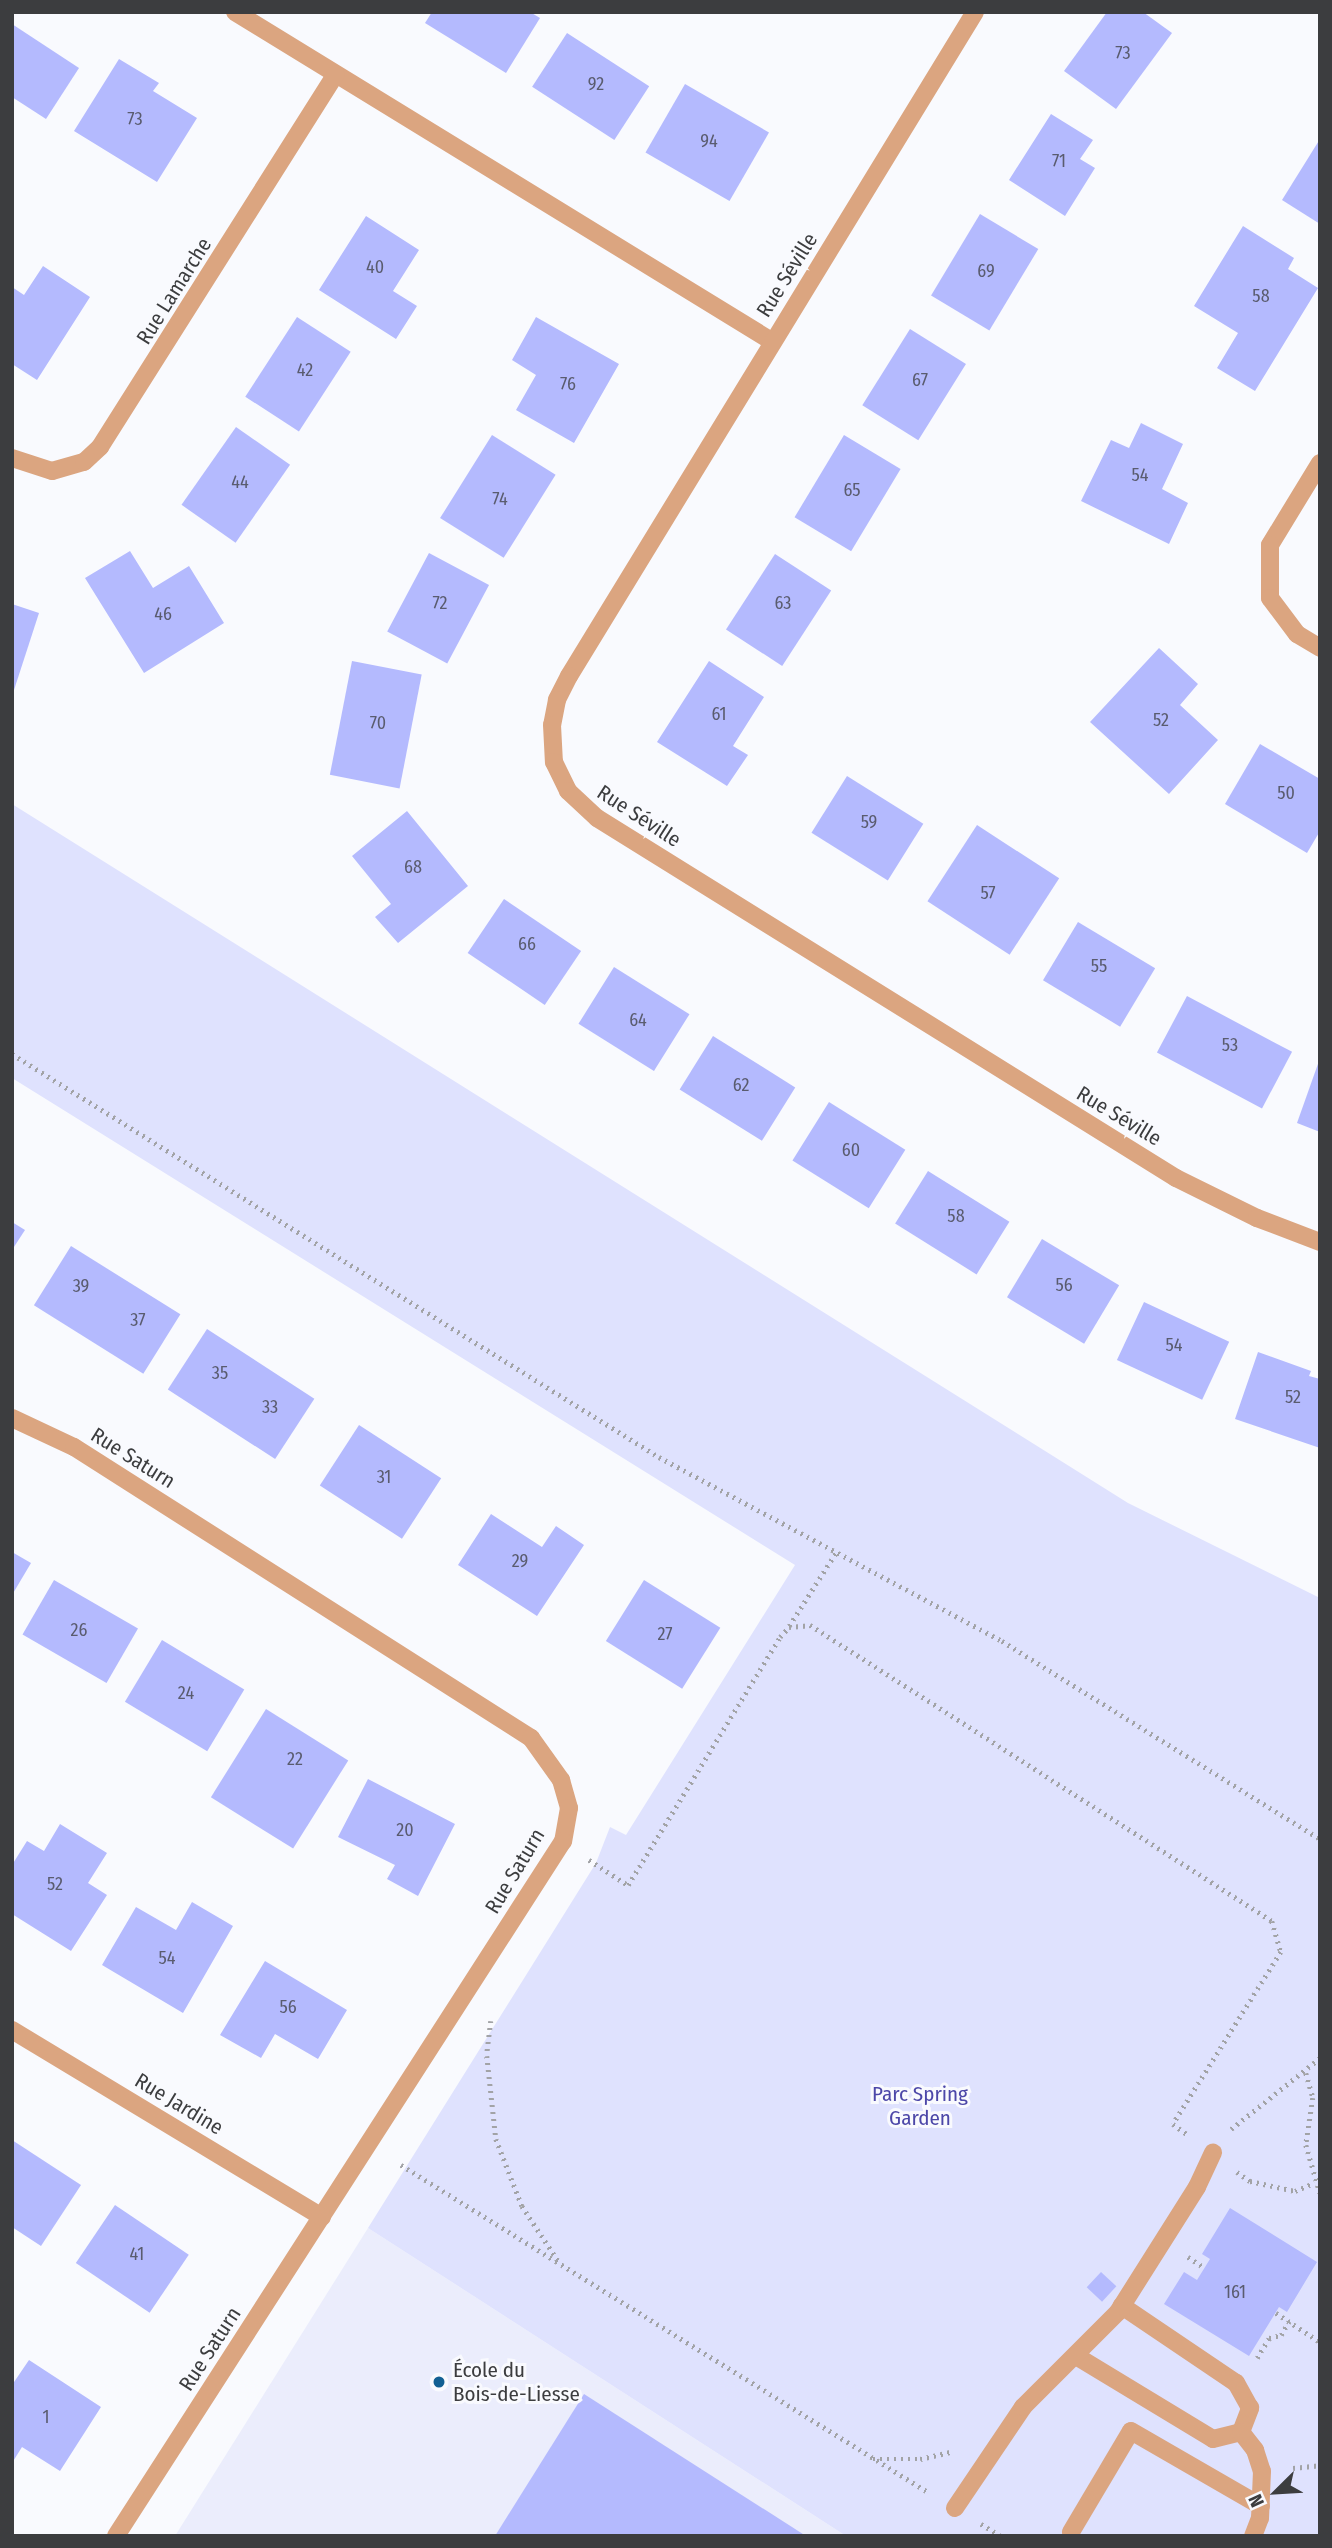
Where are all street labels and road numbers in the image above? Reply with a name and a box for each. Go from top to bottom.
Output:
street label: Rue Séville [751,228,823,322]
street label: Rue Lamarche [131,233,217,349]
street label: Rue Séville [593,780,685,852]
street label: Rue Séville [1072,1081,1166,1151]
street label: Rue Saturn [86,1422,180,1494]
street label: Rue Saturn [480,1824,550,1918]
street label: Rue Jardine [130,2068,228,2140]
street label: Rue Saturn [174,2302,246,2396]

